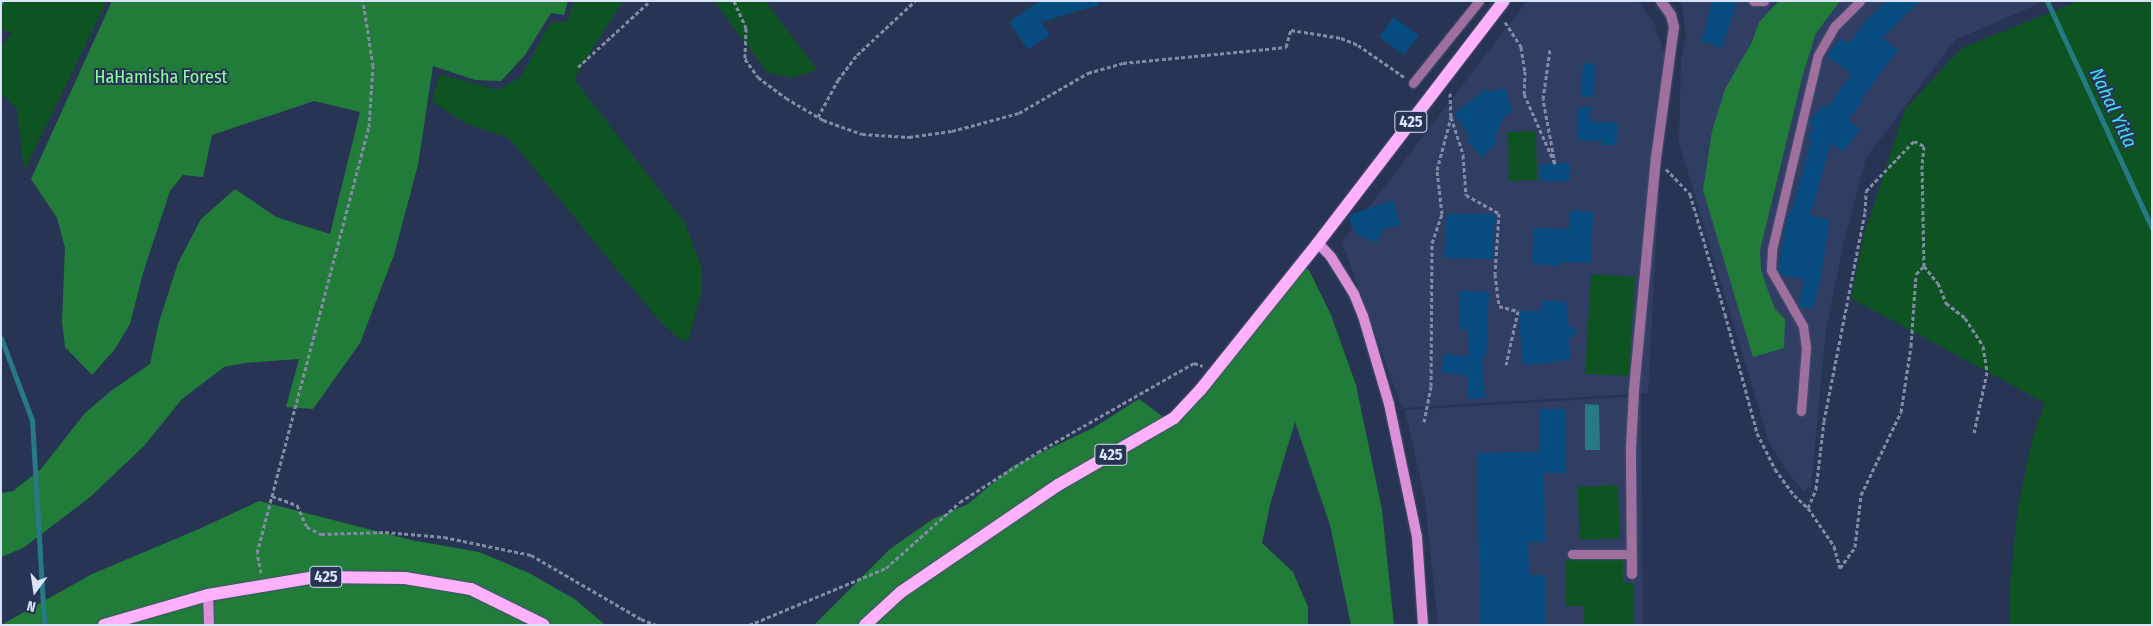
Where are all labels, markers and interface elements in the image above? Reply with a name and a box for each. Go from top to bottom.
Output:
water label: Nahal Yitla [2085,64,2141,152]
park label: HaHamisha Forest [94,66,228,88]
road number: 425 [1394,108,1428,136]
road number: 425 [1094,442,1128,468]
road number: 425 [308,564,344,590]
north arrow [10,566,60,616]
text: N [25,597,37,615]

